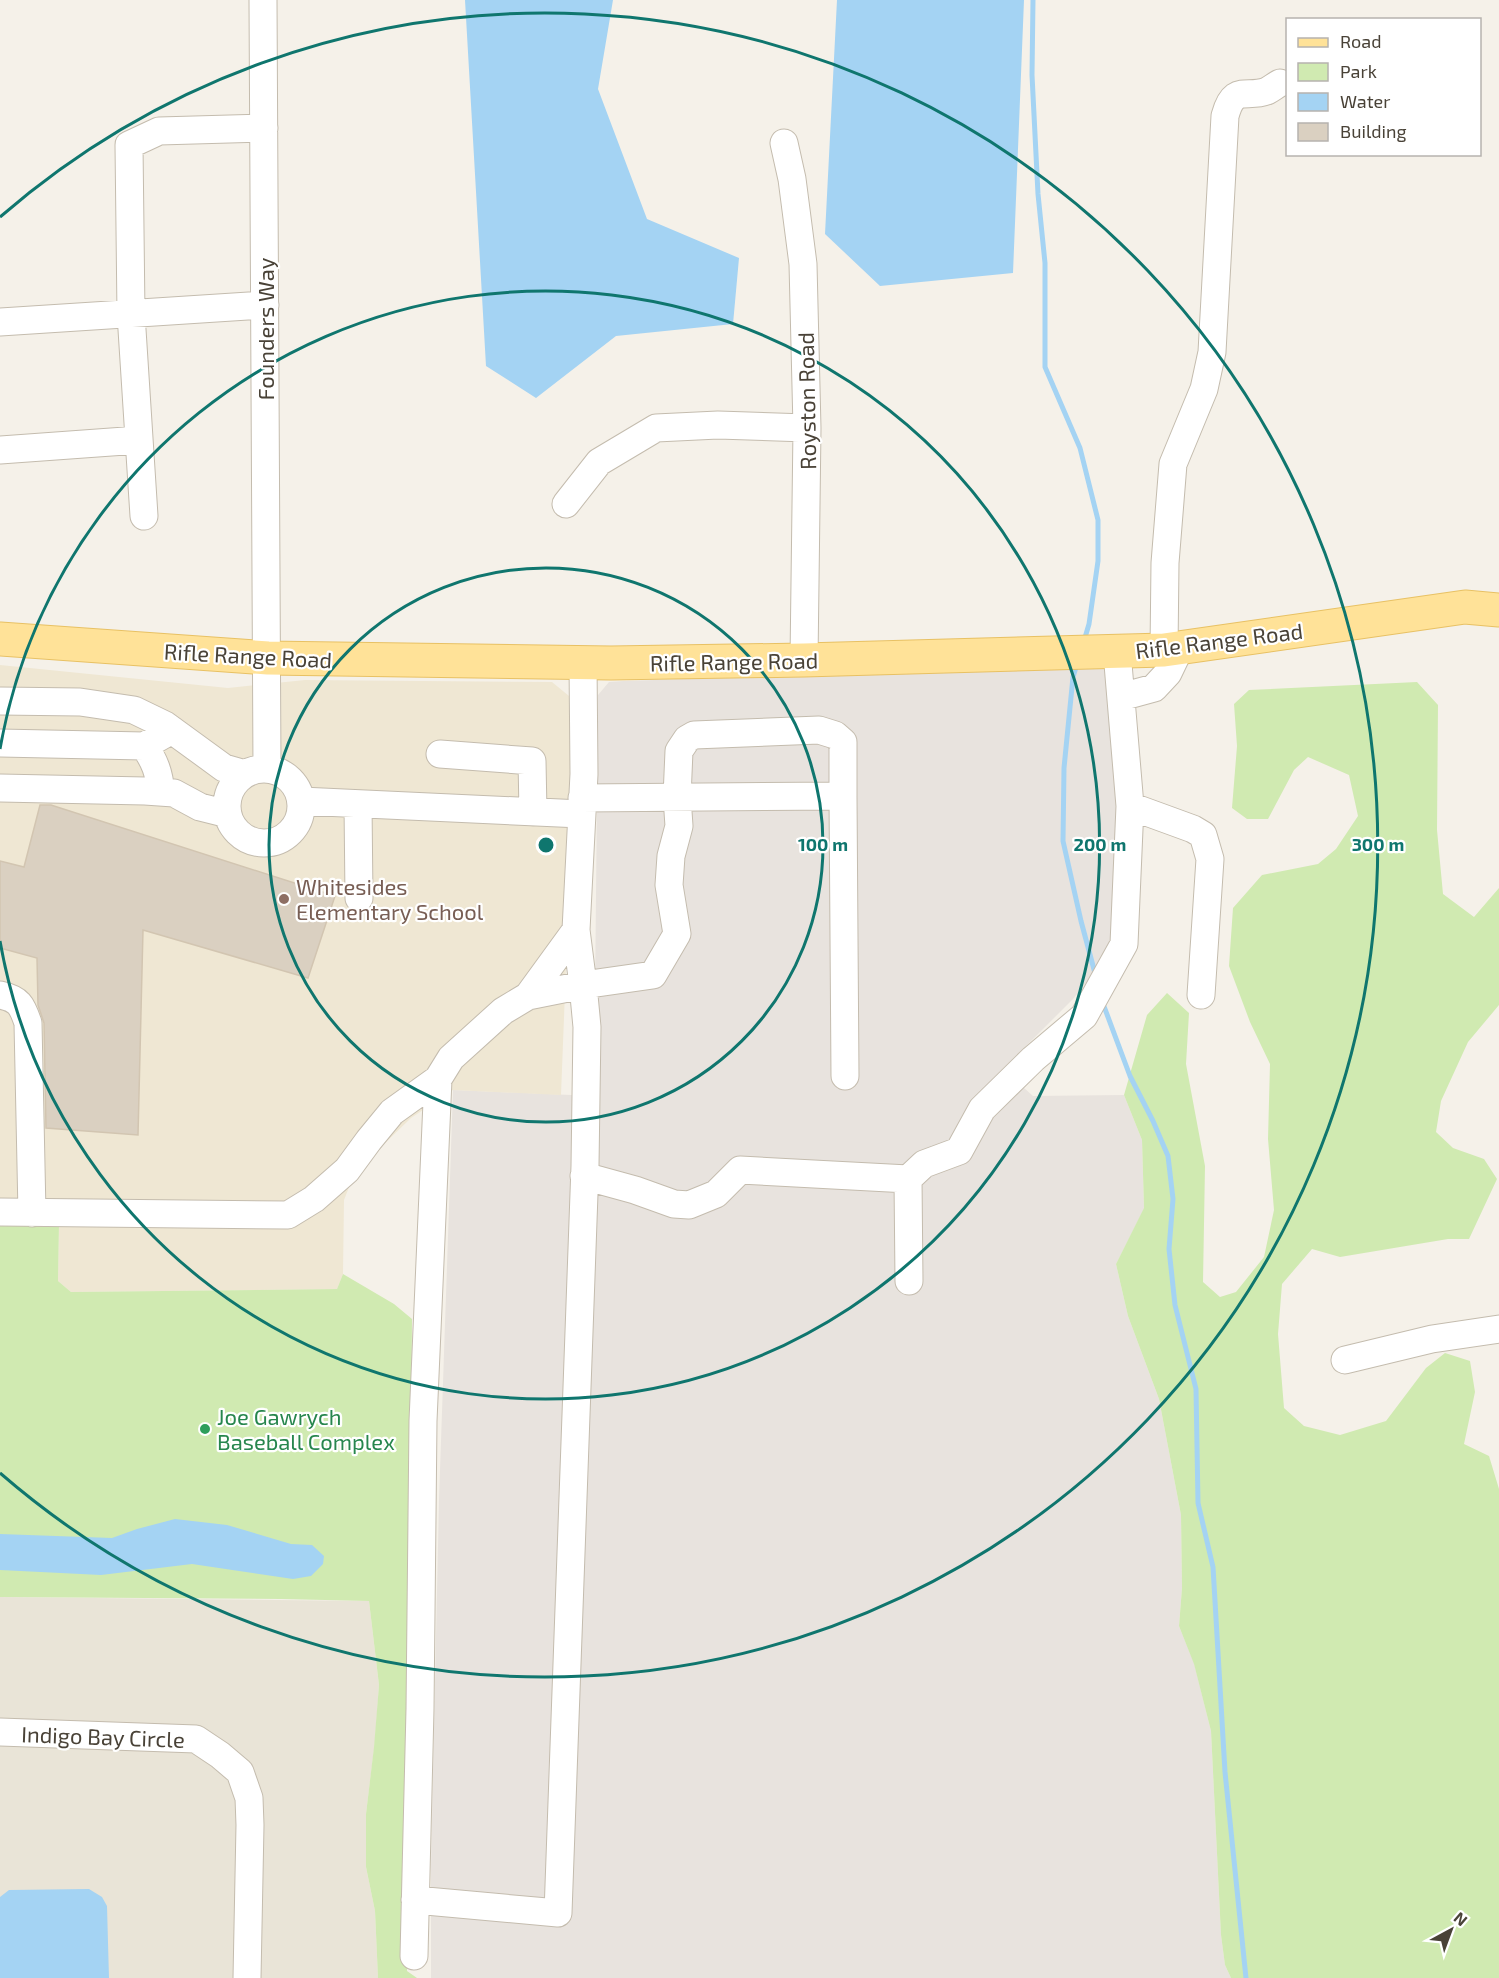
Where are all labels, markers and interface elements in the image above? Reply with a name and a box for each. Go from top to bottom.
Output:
legend [1286,18,1481,156]
text: Road [1340,30,1381,52]
text: Park [1340,60,1377,82]
text: Water [1340,90,1390,112]
text: Building [1340,120,1407,142]
street label: Founders Way [252,257,278,400]
street label: Royston Road [792,332,820,470]
street label: Rifle Range Road [1134,617,1304,663]
street label: Rifle Range Road [163,638,333,672]
street label: Rifle Range Road [650,647,818,675]
text: 100 m [798,833,848,855]
text: 200 m [1074,833,1126,855]
text: 300 m [1352,833,1404,855]
centre of rings [536,835,556,855]
place label: Whitesides Elementary School [296,873,484,924]
marker: Whitesides Elementary School [277,892,291,906]
place label: Joe Gawrych Baseball Complex [217,1403,395,1454]
marker: Joe Gawrych Baseball Complex [198,1422,212,1436]
street label: Indigo Bay Circle [21,1720,185,1752]
north arrow [1421,1900,1481,1960]
text: N [1451,1907,1472,1929]

